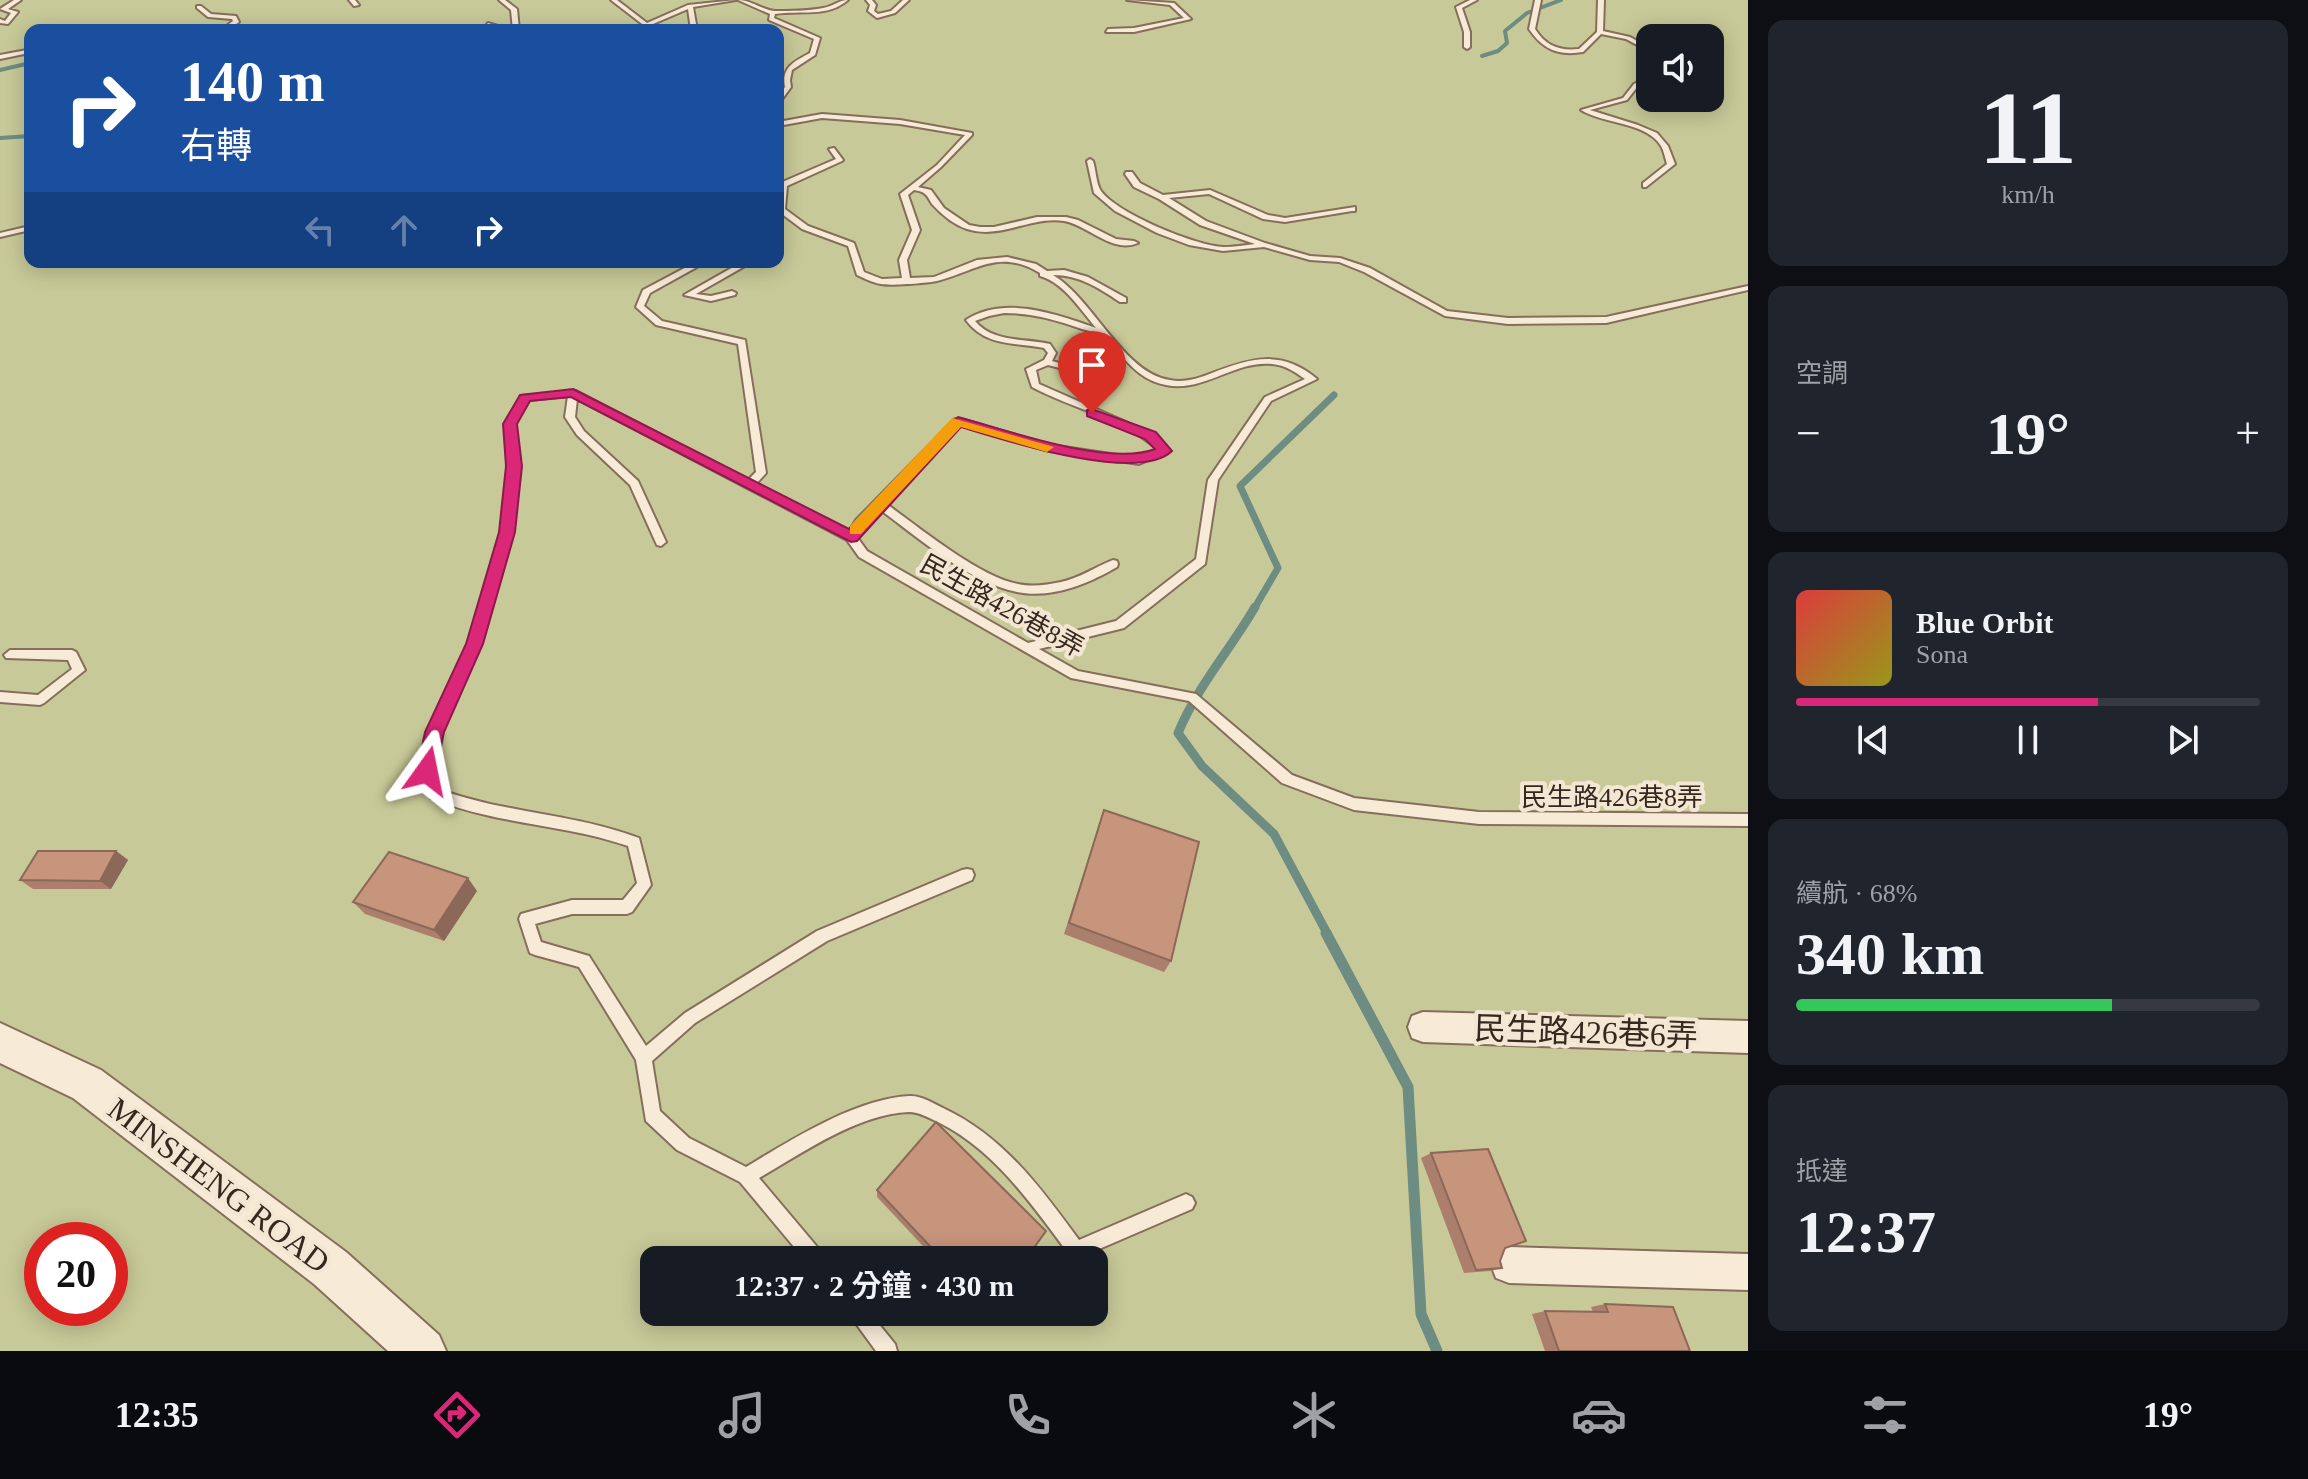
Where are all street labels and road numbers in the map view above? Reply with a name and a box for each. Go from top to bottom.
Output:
street label: 民生路426巷8弄 [915,549,1089,663]
street label: 民生路426巷8弄 [1521,783,1703,812]
street label: 民生路426巷6弄 [1473,1010,1699,1054]
street label: MINSHENG ROAD [101,1090,337,1280]

